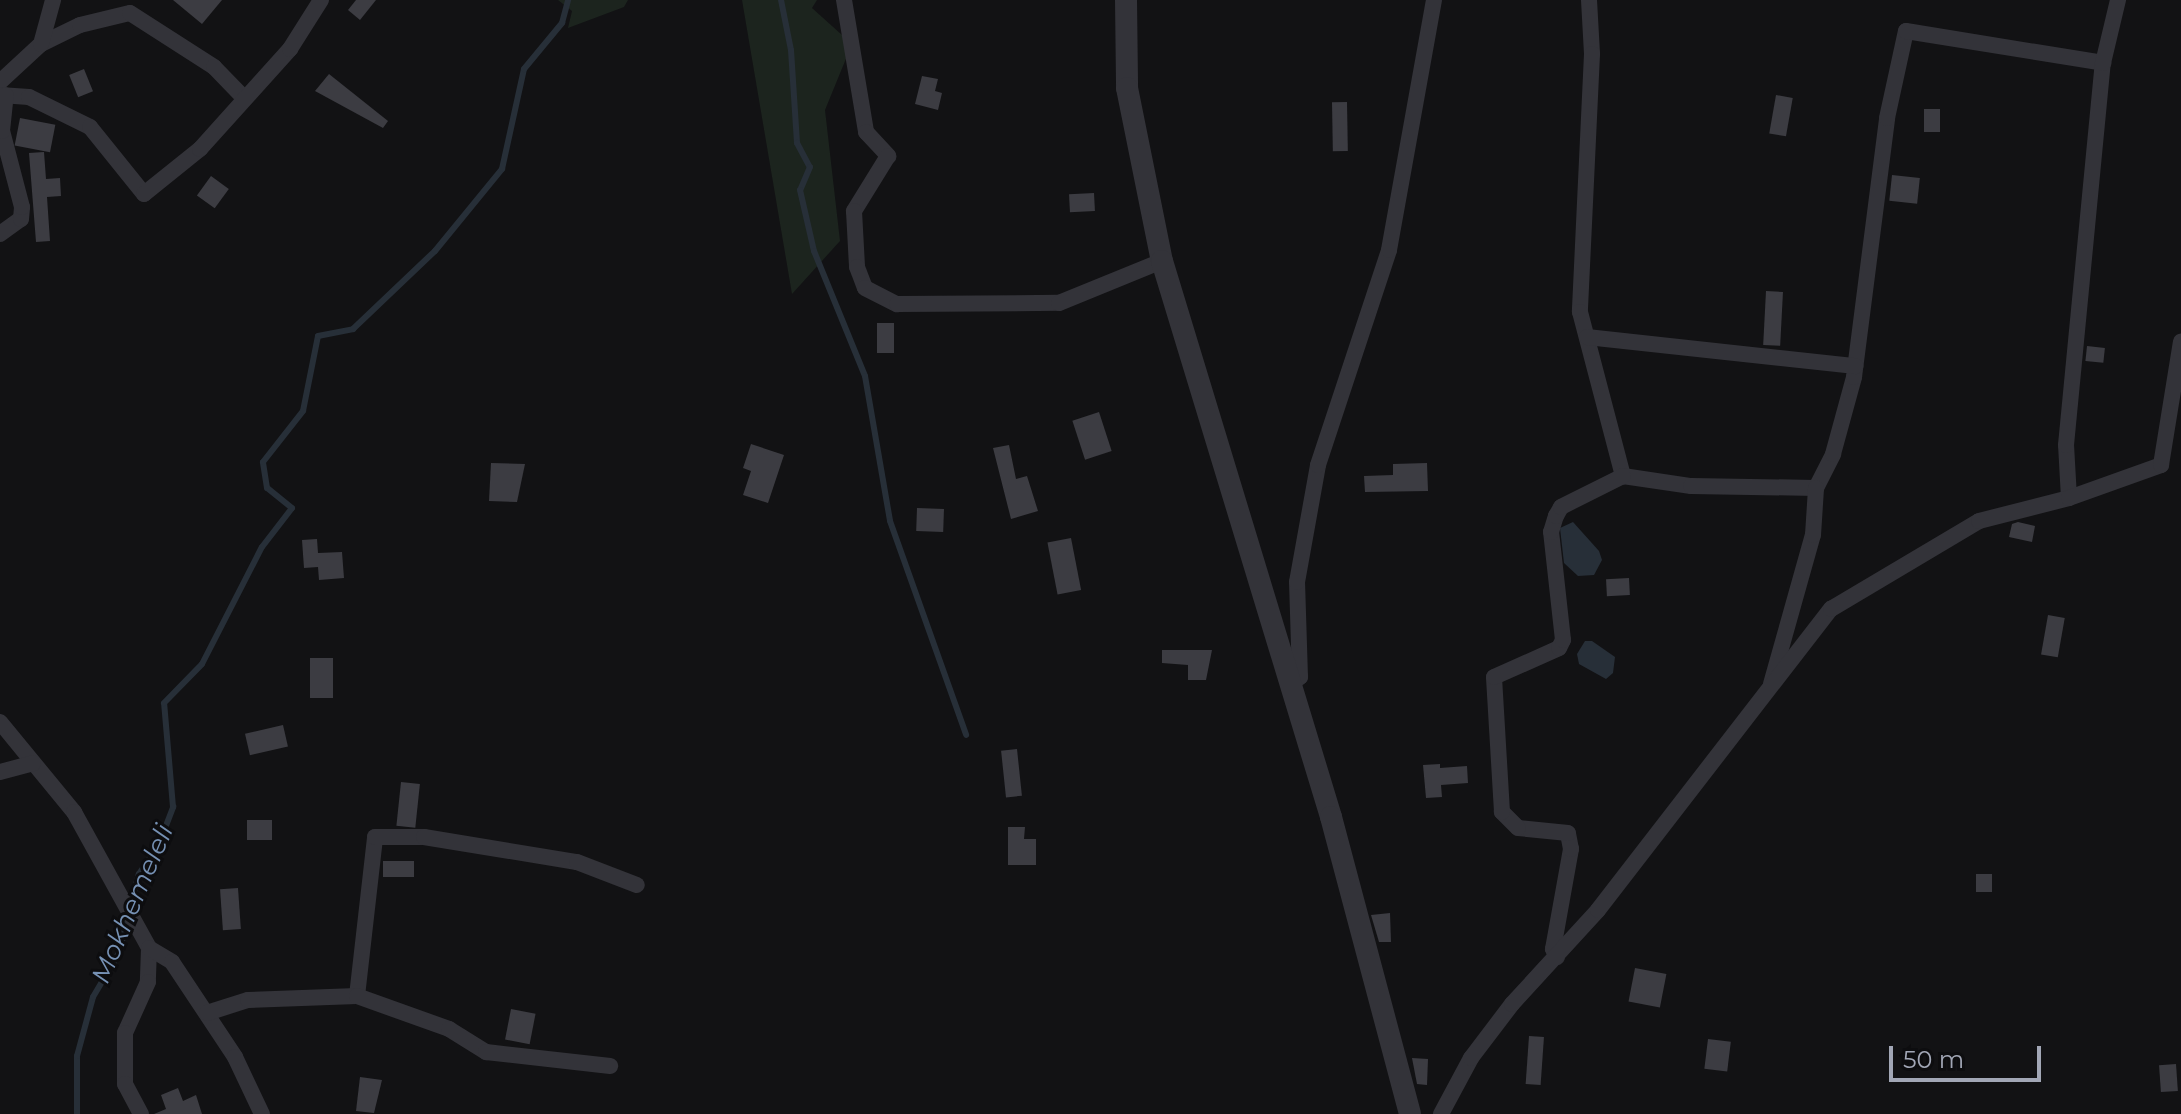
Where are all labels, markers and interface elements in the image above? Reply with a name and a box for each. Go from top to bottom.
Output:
water label: Mokhemeleli [85,820,181,988]
scale bar [1893,1030,2045,1080]
text: 50 m [1903,1045,1964,1074]

